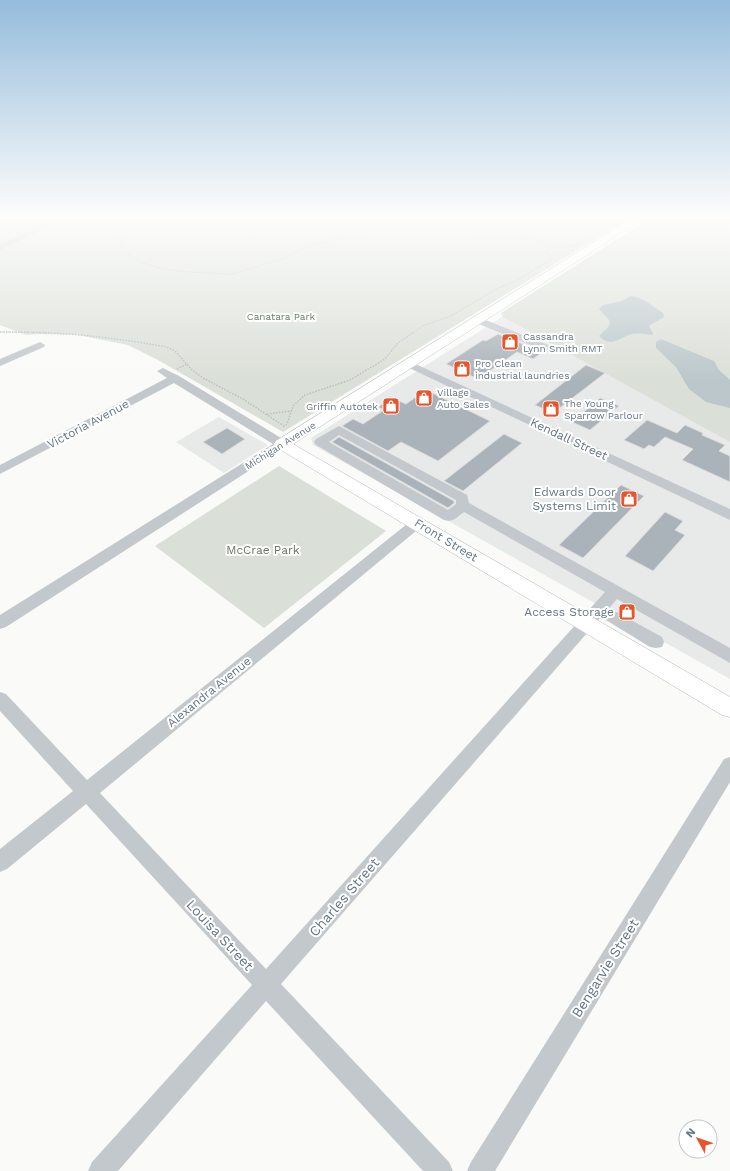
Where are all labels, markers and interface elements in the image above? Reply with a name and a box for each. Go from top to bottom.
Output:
park label: Canatara Park [247,311,315,322]
place label: Cassandra Lynn Smith RMT [523,331,603,354]
shop icon: Cassandra Lynn Smith RMT [500,332,520,352]
place label: Pro Clean industrial laundries [475,358,569,381]
shop icon: Pro Clean industrial laundries [452,359,472,379]
place label: Village Auto Sales [437,387,489,410]
shop icon: Village Auto Sales [414,388,434,408]
shop icon: Griffin Autotek [381,396,401,416]
street label: Victoria Avenue [45,397,131,451]
place label: The Young Sparrow Parlour [564,398,643,421]
shop icon: The Young Sparrow Parlour [541,399,561,419]
place label: Griffin Autotek [306,401,378,412]
street label: Kendall Street [528,415,610,463]
street label: Michigan Avenue [243,419,318,472]
place label: Edwards Door Systems Limit [532,485,616,513]
shop icon: Edwards Door Systems Limit [619,489,639,509]
street label: Front Street [412,516,480,564]
park label: McCrae Park [226,543,300,557]
shop icon: Access Storage [617,602,637,622]
place label: Access Storage [524,605,614,619]
street label: Alexandra Avenue [164,654,254,730]
street label: Charles Street [306,854,382,939]
street label: Louisa Street [183,896,257,974]
street label: Bengarvie Street [568,916,642,1020]
north arrow [678,1119,718,1159]
text: N [683,1126,698,1140]

